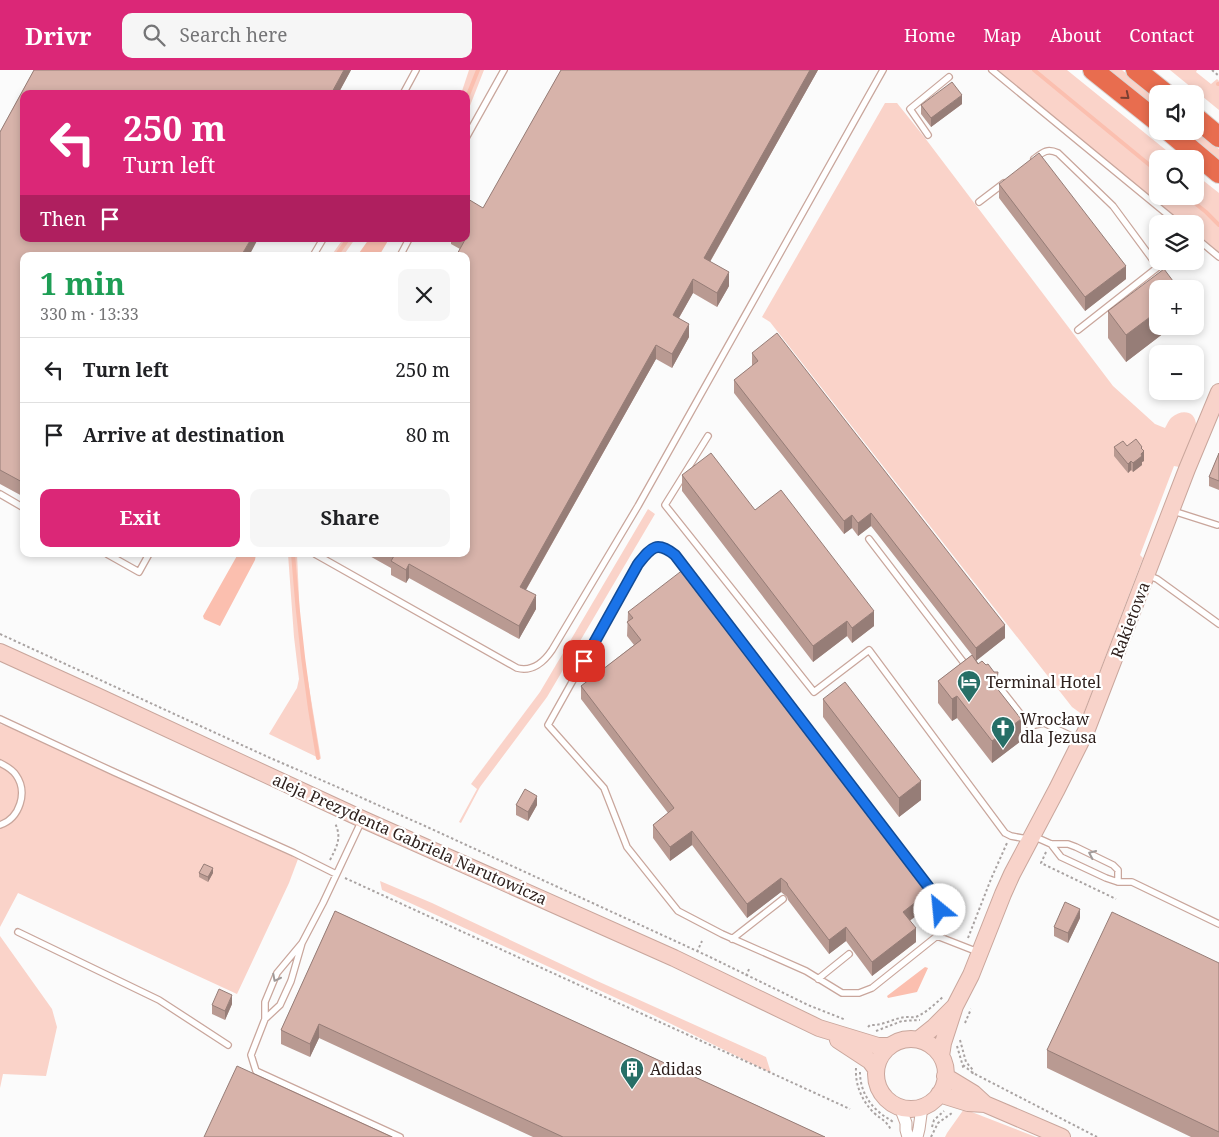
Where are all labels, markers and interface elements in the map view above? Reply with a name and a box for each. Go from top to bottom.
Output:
search box [122,13,472,58]
text: Drivr [25,19,92,52]
icon: search [140,21,168,49]
text: Search here [180,22,287,48]
text: Home [904,23,955,47]
text: Map [983,23,1021,47]
text: About [1049,23,1101,47]
text: Contact [1129,23,1194,47]
map controls [1149,85,1204,400]
button: sound [1149,85,1204,140]
one-way arrow [1120,91,1129,100]
text: 250 m [123,104,226,151]
icon: left [40,110,105,175]
text: Turn left [123,149,215,179]
button: search [1149,150,1204,205]
icon: arrive [96,205,124,233]
text: Then [40,206,86,232]
button: layers [1149,215,1204,270]
text: 1 min [40,263,125,304]
button: close [398,269,450,321]
button: + [1149,280,1204,335]
text: 330 m · 13:33 [40,303,139,325]
button: − [1149,345,1204,400]
icon: left [40,356,68,384]
text: Turn left [83,357,169,383]
text: 250 m [395,357,450,383]
icon: arrive [40,421,68,449]
text: Arrive at destination [83,422,285,448]
text: 80 m [406,422,450,448]
button: Exit [40,489,240,547]
button: Share [250,489,450,547]
street label: Rakietowa [1105,579,1155,661]
pin [563,640,605,682]
icon: arrive [570,647,598,675]
hotel icon: Terminal Hotel [956,669,982,703]
place label: Terminal Hotel [986,671,1101,693]
place label: Wrocław dla Jezusa [1020,708,1097,748]
church icon: Wrocław dla Jezusa [990,715,1016,749]
street label: aleja Prezydenta Gabriela Narutowicza [269,768,551,910]
one-way arrow [1088,850,1097,861]
position arrow [913,883,965,935]
one-way arrow [272,972,282,981]
building icon: Adidas [619,1056,645,1090]
place label: Adidas [650,1058,702,1080]

